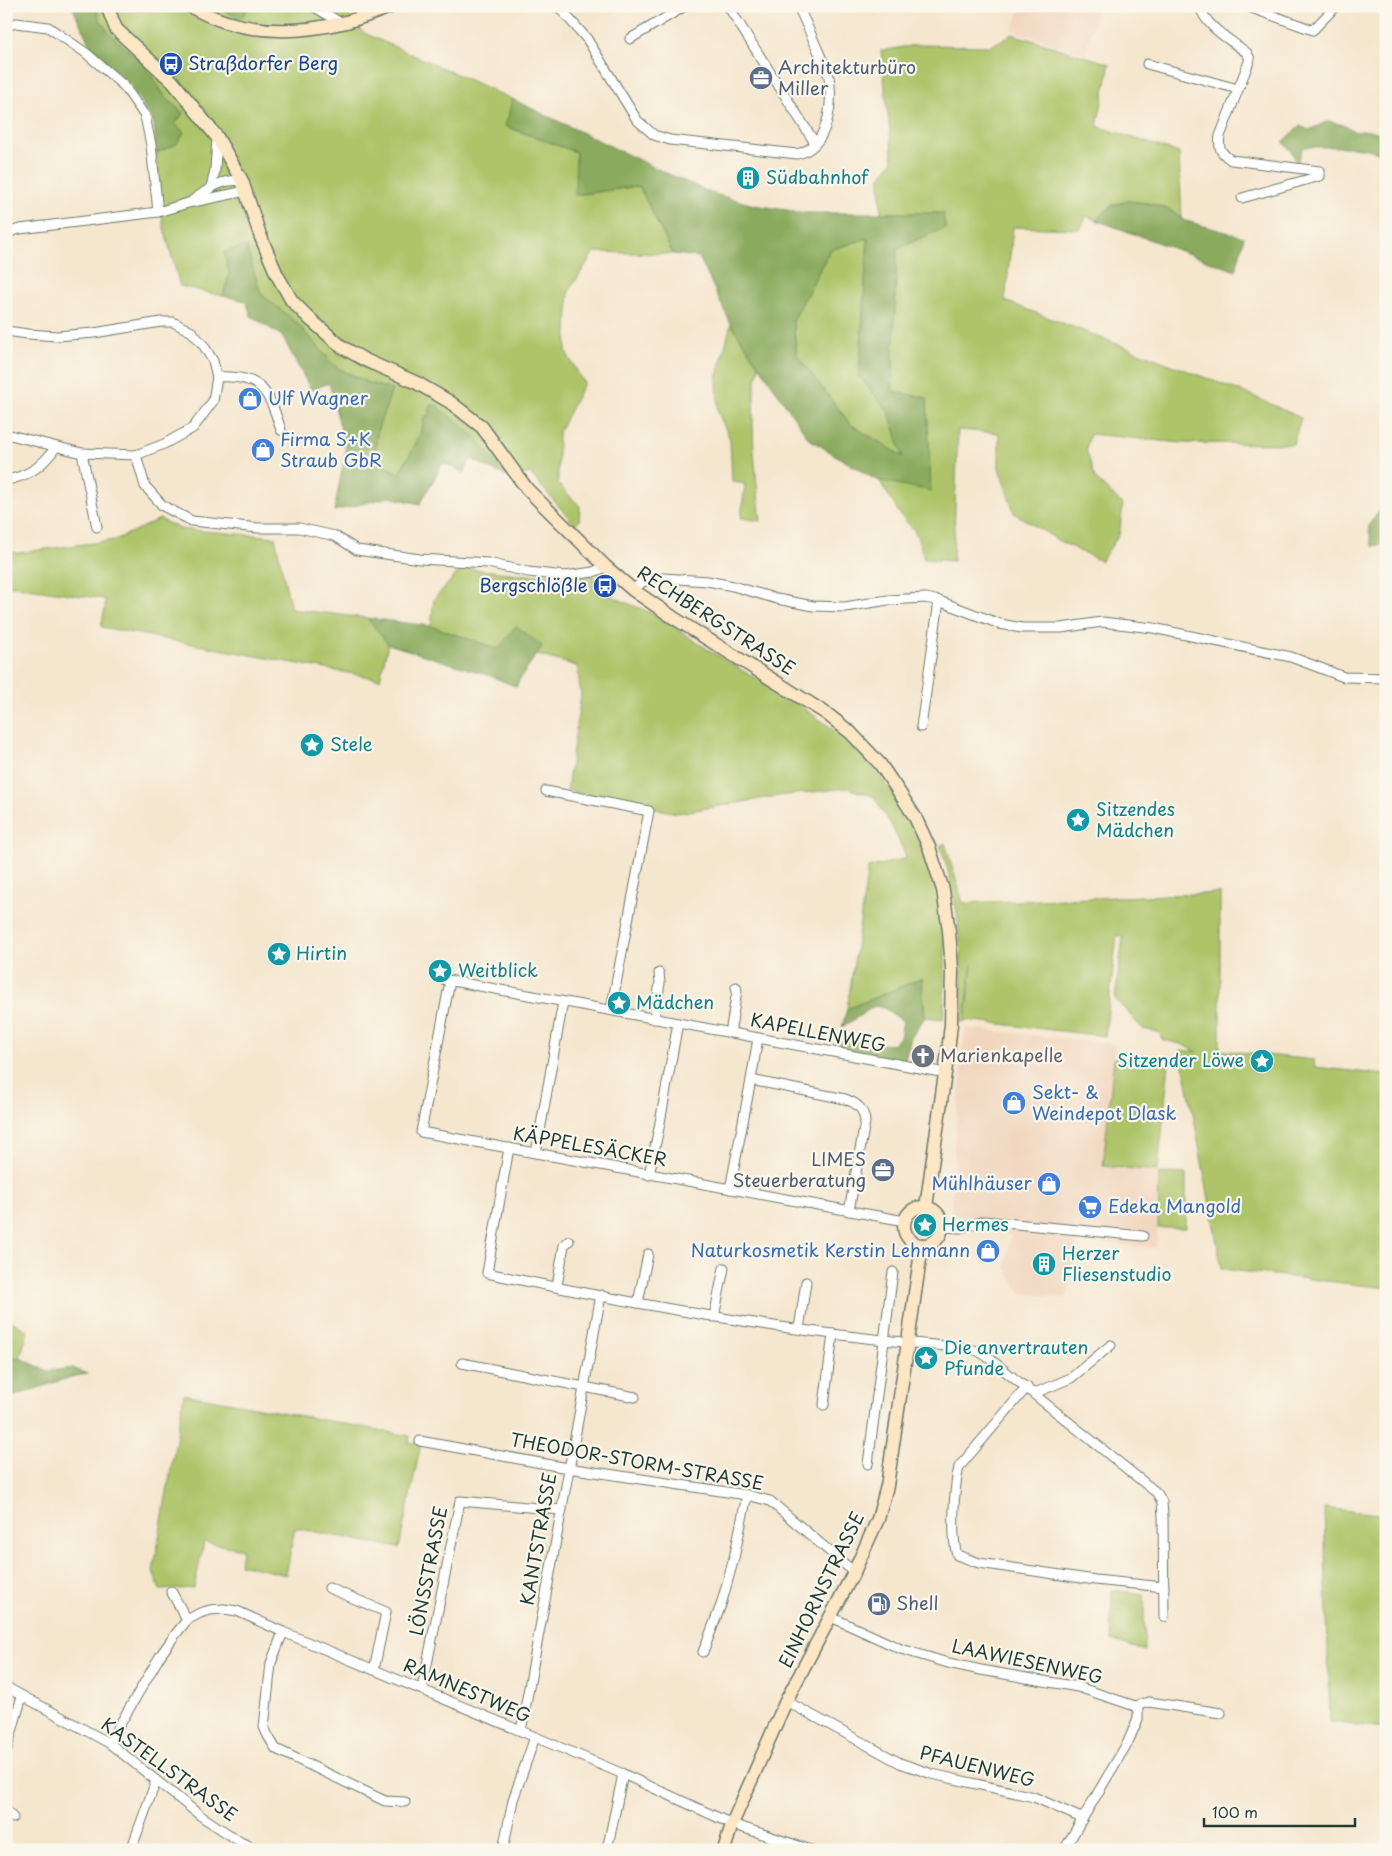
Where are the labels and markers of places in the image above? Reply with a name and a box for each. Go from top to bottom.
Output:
place label: Straßdorfer Berg [188,49,338,76]
bus stop icon: Straßdorfer Berg [158,51,184,77]
place label: Architekturbüro Miller [778,53,916,101]
office icon: Architekturbüro Miller [748,65,774,91]
place label: Südbahnhof [766,163,870,190]
building icon: Südbahnhof [735,165,761,191]
place label: Ulf Wagner [268,384,369,411]
shop icon: Ulf Wagner [237,386,263,412]
place label: Firma S+K Straub GbR [280,425,382,473]
shop icon: Firma S+K Straub GbR [250,437,276,463]
place label: Bergschlößle [479,571,588,598]
bus stop icon: Bergschlößle [592,573,618,599]
place label: Stele [330,730,373,757]
place icon: Stele [299,732,325,758]
place label: Sitzendes Mädchen [1096,795,1175,843]
place icon: Sitzendes Mädchen [1065,807,1091,833]
place label: Hirtin [296,939,347,966]
place icon: Hirtin [266,941,292,967]
place label: Weitblick [458,956,538,983]
place icon: Weitblick [427,958,453,984]
place label: Mädchen [636,988,714,1015]
place icon: Mädchen [606,990,632,1016]
place label: Marienkapelle [940,1041,1063,1068]
church icon: Marienkapelle [910,1043,936,1069]
place label: Sitzender Löwe [1117,1046,1244,1073]
place icon: Sitzender Löwe [1249,1048,1275,1074]
place label: Sekt- & Weindepot Dlask [1032,1078,1176,1126]
shop icon: Sekt- & Weindepot Dlask [1001,1090,1027,1116]
place label: LIMES Steuerberatung [733,1145,866,1193]
office icon: LIMES Steuerberatung [870,1157,896,1183]
place label: Mühlhäuser [931,1169,1033,1196]
shop icon: Mühlhäuser [1036,1171,1062,1197]
place label: Edeka Mangold [1108,1192,1241,1219]
supermarket icon: Edeka Mangold [1077,1194,1103,1220]
place label: Hermes [942,1210,1009,1237]
place icon: Hermes [912,1212,938,1238]
place label: Naturkosmetik Kerstin Lehmann [691,1236,970,1263]
shop icon: Naturkosmetik Kerstin Lehmann [975,1238,1001,1264]
place label: Herzer Fliesenstudio [1062,1239,1171,1287]
building icon: Herzer Fliesenstudio [1031,1251,1057,1277]
place label: Die anvertrauten Pfunde [944,1333,1088,1381]
place icon: Die anvertrauten Pfunde [913,1345,939,1371]
place label: Shell [896,1589,938,1616]
fuel station icon: Shell [866,1591,892,1617]

